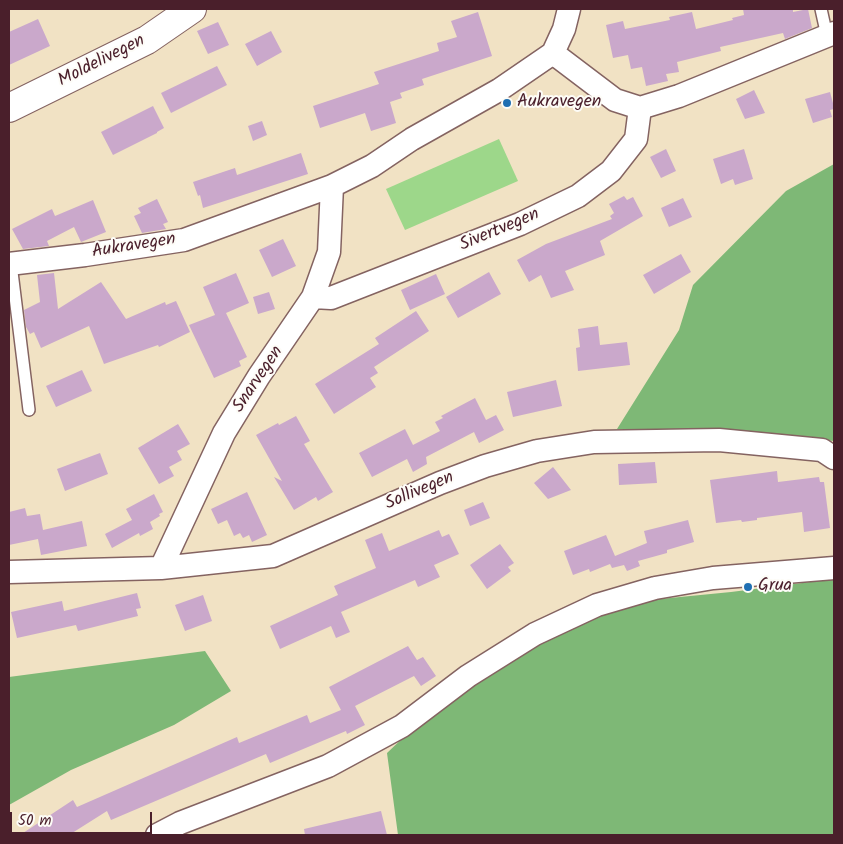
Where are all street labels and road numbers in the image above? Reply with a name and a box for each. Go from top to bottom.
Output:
street label: Moldelivegen [55,31,149,93]
street label: Sivertvegen [457,205,543,257]
street label: Aukravegen [91,230,177,264]
street label: Snarvegen [229,343,289,417]
street label: Sollivegen [382,468,458,516]

